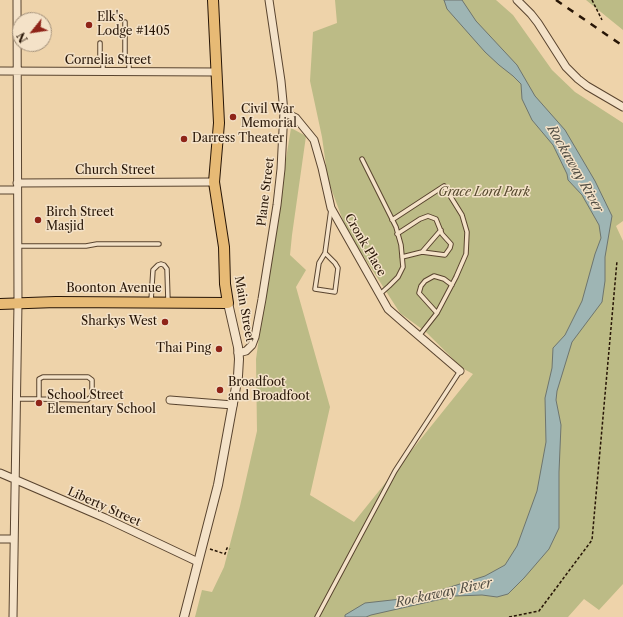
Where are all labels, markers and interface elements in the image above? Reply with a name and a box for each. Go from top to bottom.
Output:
place label: Elk's Lodge #1405 [97,11,170,39]
north arrow [12,12,52,52]
marker: Elk's Lodge #1405 [84,20,94,30]
text: N [14,30,31,45]
street label: Cornelia Street [65,54,151,68]
place label: Civil War Memorial [241,103,297,131]
marker: Civil War Memorial [228,112,238,122]
water label: Rockaway River [544,122,606,216]
place label: Darress Theater [192,132,284,146]
marker: Darress Theater [179,134,189,144]
street label: Plane Street [255,157,277,227]
street label: Church Street [75,164,155,178]
park label: Grace Lord Park [438,186,530,200]
place label: Birch Street Masjid [46,206,114,234]
street label: Cronk Place [341,211,389,279]
marker: Birch Street Masjid [33,215,43,225]
street label: Main Street [231,275,257,343]
street label: Boonton Avenue [66,282,162,296]
place label: Sharkys West [81,315,157,329]
marker: Sharkys West [160,317,170,327]
place label: Thai Ping [156,342,211,356]
marker: Thai Ping [214,344,224,354]
place label: Broadfoot and Broadfoot [228,376,310,404]
marker: Broadfoot and Broadfoot [215,385,225,395]
place label: School Street Elementary School [47,389,156,417]
marker: School Street Elementary School [34,398,44,408]
street label: Liberty Street [65,484,143,530]
water label: Rockaway River [394,575,494,611]

